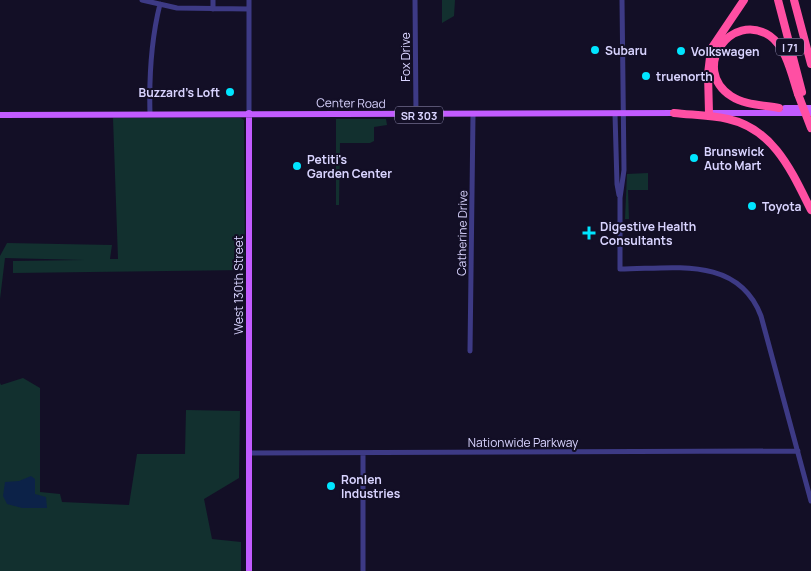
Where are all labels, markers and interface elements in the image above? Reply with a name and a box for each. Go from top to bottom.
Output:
street label: Fox Drive [397,32,414,82]
road number: I 71 [776,38,804,56]
place label: Subaru [605,42,647,59]
place label: Volkswagen [691,43,759,60]
marker: Subaru [589,44,601,56]
marker: Volkswagen [675,45,687,57]
place label: truenorth [656,68,713,85]
marker: truenorth [640,70,652,82]
place label: Buzzard's Loft [139,84,220,101]
marker: Buzzard's Loft [224,86,236,98]
street label: Center Road [316,94,386,112]
road number: SR 303 [395,106,443,124]
place label: Brunswick Auto Mart [704,143,765,174]
place label: Petiti's Garden Center [307,151,392,182]
marker: Brunswick Auto Mart [688,152,700,164]
marker: Petiti's Garden Center [291,160,303,172]
street label: Catherine Drive [453,190,471,276]
place label: Toyota [762,198,802,215]
marker: Toyota [746,200,758,212]
place label: Digestive Health Consultants [600,218,696,249]
marker: Digestive Health Consultants [582,226,596,240]
street label: West 130th Street [230,235,247,335]
street label: Nationwide Parkway [468,434,579,451]
place label: Ronlen Industries [341,471,401,502]
marker: Ronlen Industries [325,480,337,492]

